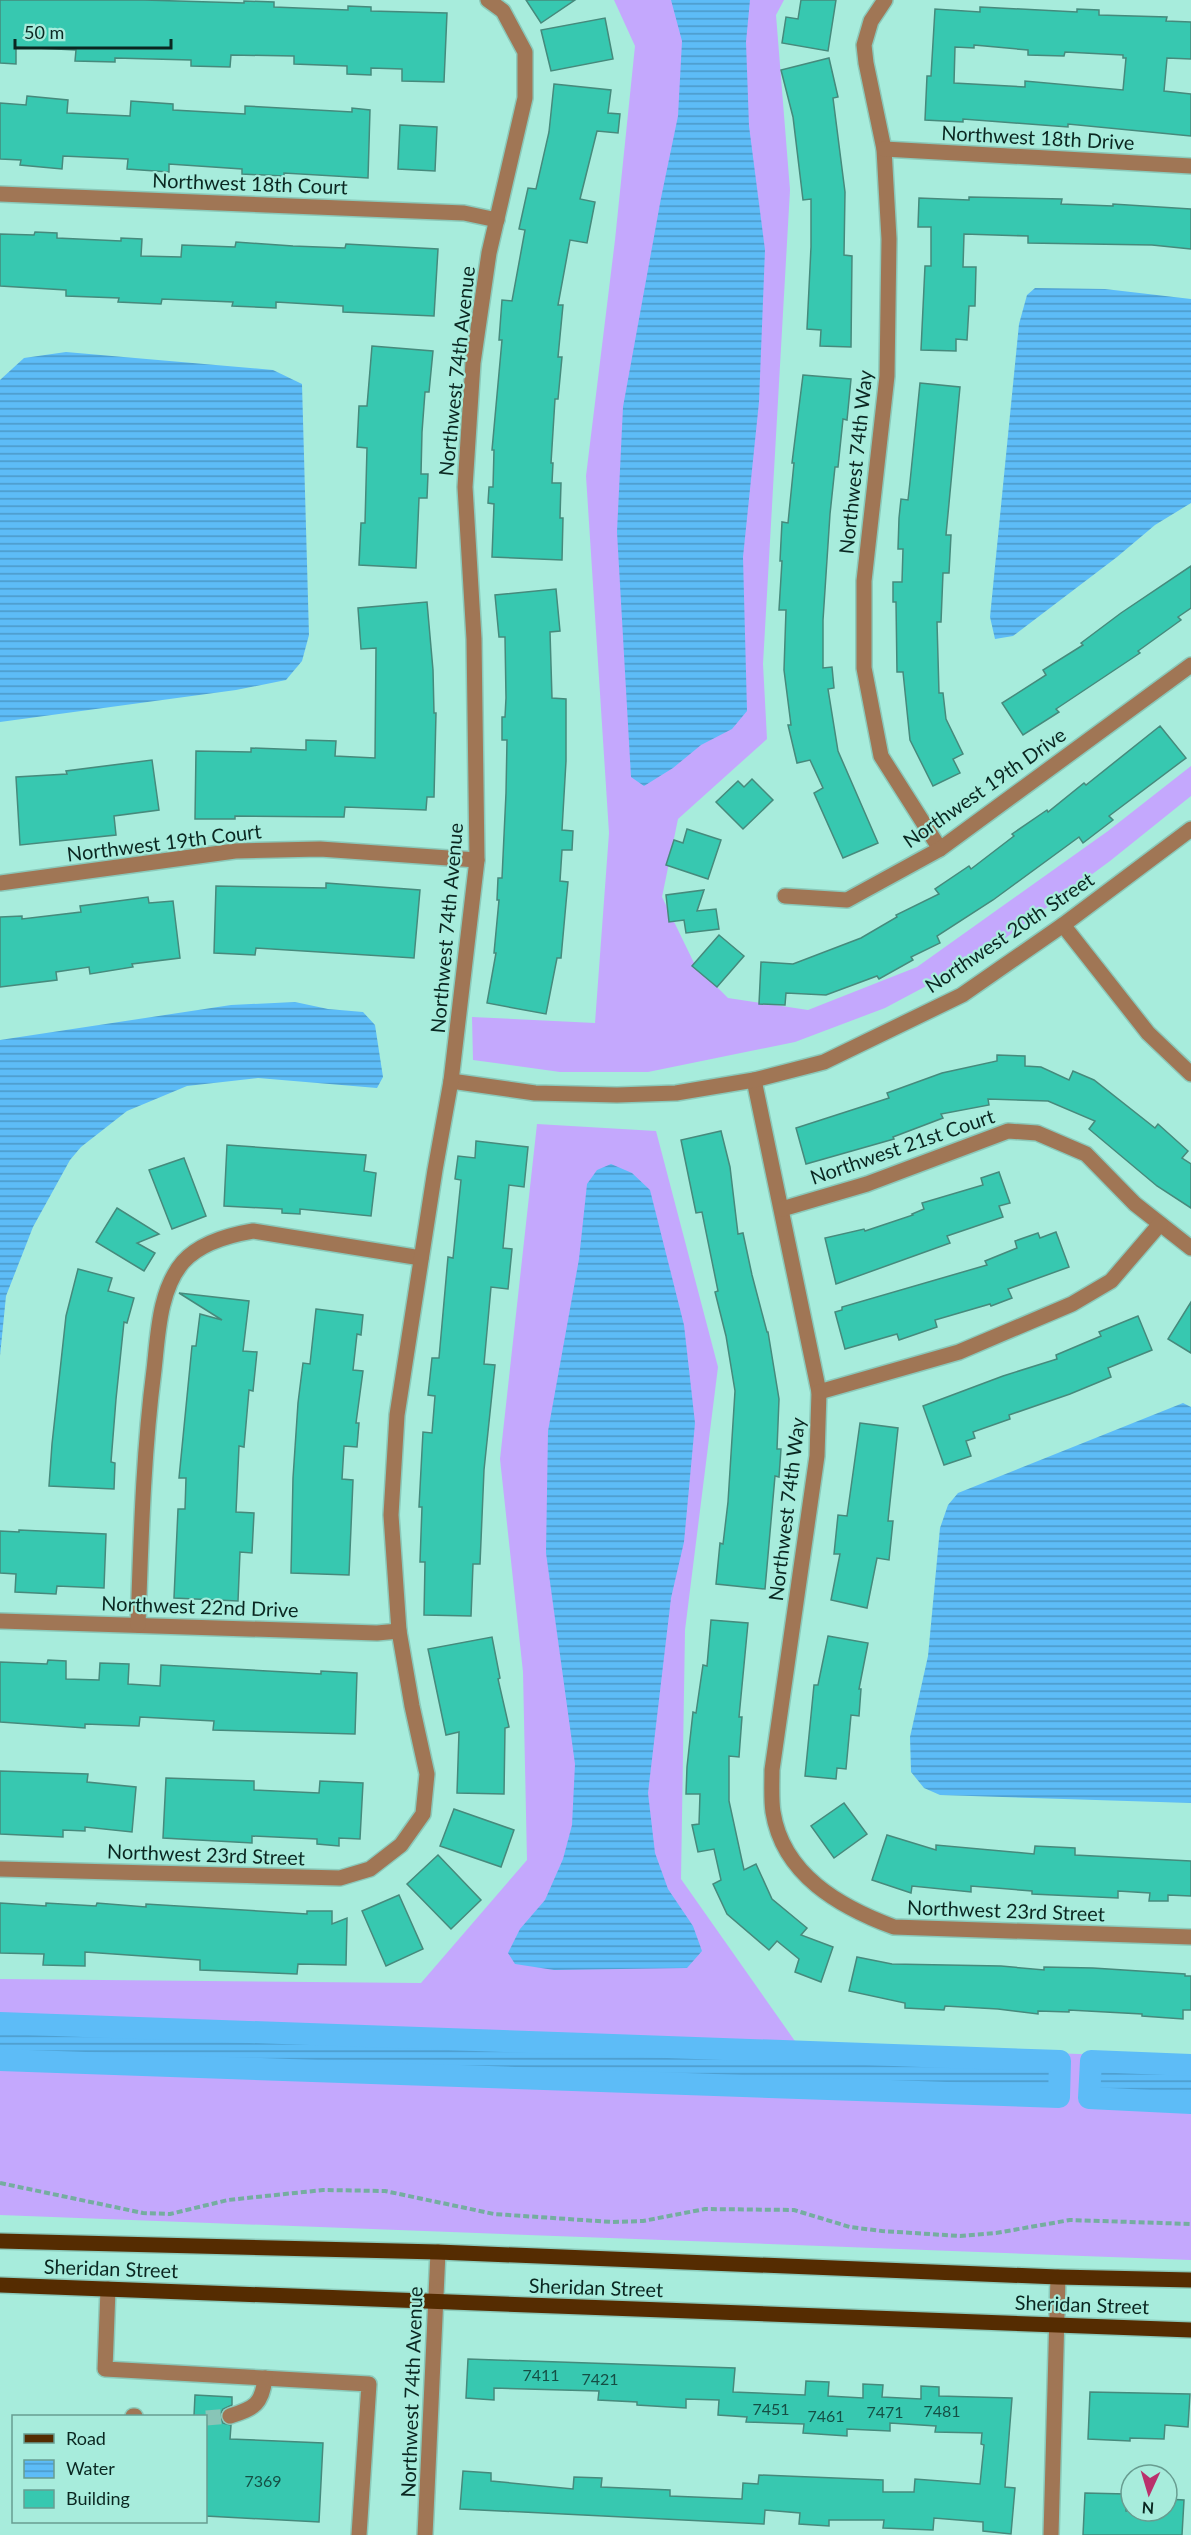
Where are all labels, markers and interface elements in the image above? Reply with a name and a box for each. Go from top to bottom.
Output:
scale bar [15,12,171,50]
text: 50 m [24,21,64,43]
street label: Northwest 18th Drive [941,120,1135,154]
street label: Northwest 18th Court [152,168,348,198]
street label: Northwest 74th Avenue [433,265,479,477]
street label: Northwest 74th Way [833,368,877,555]
street label: Northwest 19th Drive [898,722,1070,852]
street label: Northwest 19th Court [65,818,263,866]
street label: Northwest 74th Avenue [425,822,467,1034]
street label: Northwest 20th Street [920,867,1098,997]
street label: Northwest 21st Court [807,1103,997,1189]
street label: Northwest 74th Way [763,1415,809,1602]
street label: Northwest 22nd Drive [101,1591,299,1621]
street label: Northwest 23rd Street [107,1839,305,1869]
street label: Northwest 23rd Street [907,1895,1105,1925]
street label: Sheridan Street [43,2254,179,2282]
street label: Sheridan Street [528,2273,664,2301]
street label: Northwest 74th Avenue [395,2286,427,2498]
street label: Sheridan Street [1014,2290,1150,2318]
house number: 7411 [522,2365,560,2384]
house number: 7421 [581,2369,619,2388]
house number: 7451 [752,2399,790,2418]
house number: 7481 [923,2401,961,2420]
house number: 7471 [866,2402,904,2421]
house number: 7461 [807,2406,845,2425]
legend [12,2415,207,2523]
text: Road [66,2427,106,2449]
text: Water [66,2457,115,2479]
north arrow [1119,2463,1179,2523]
house number: 7369 [244,2471,282,2490]
text: Building [66,2487,130,2509]
text: N [1141,2499,1155,2518]

